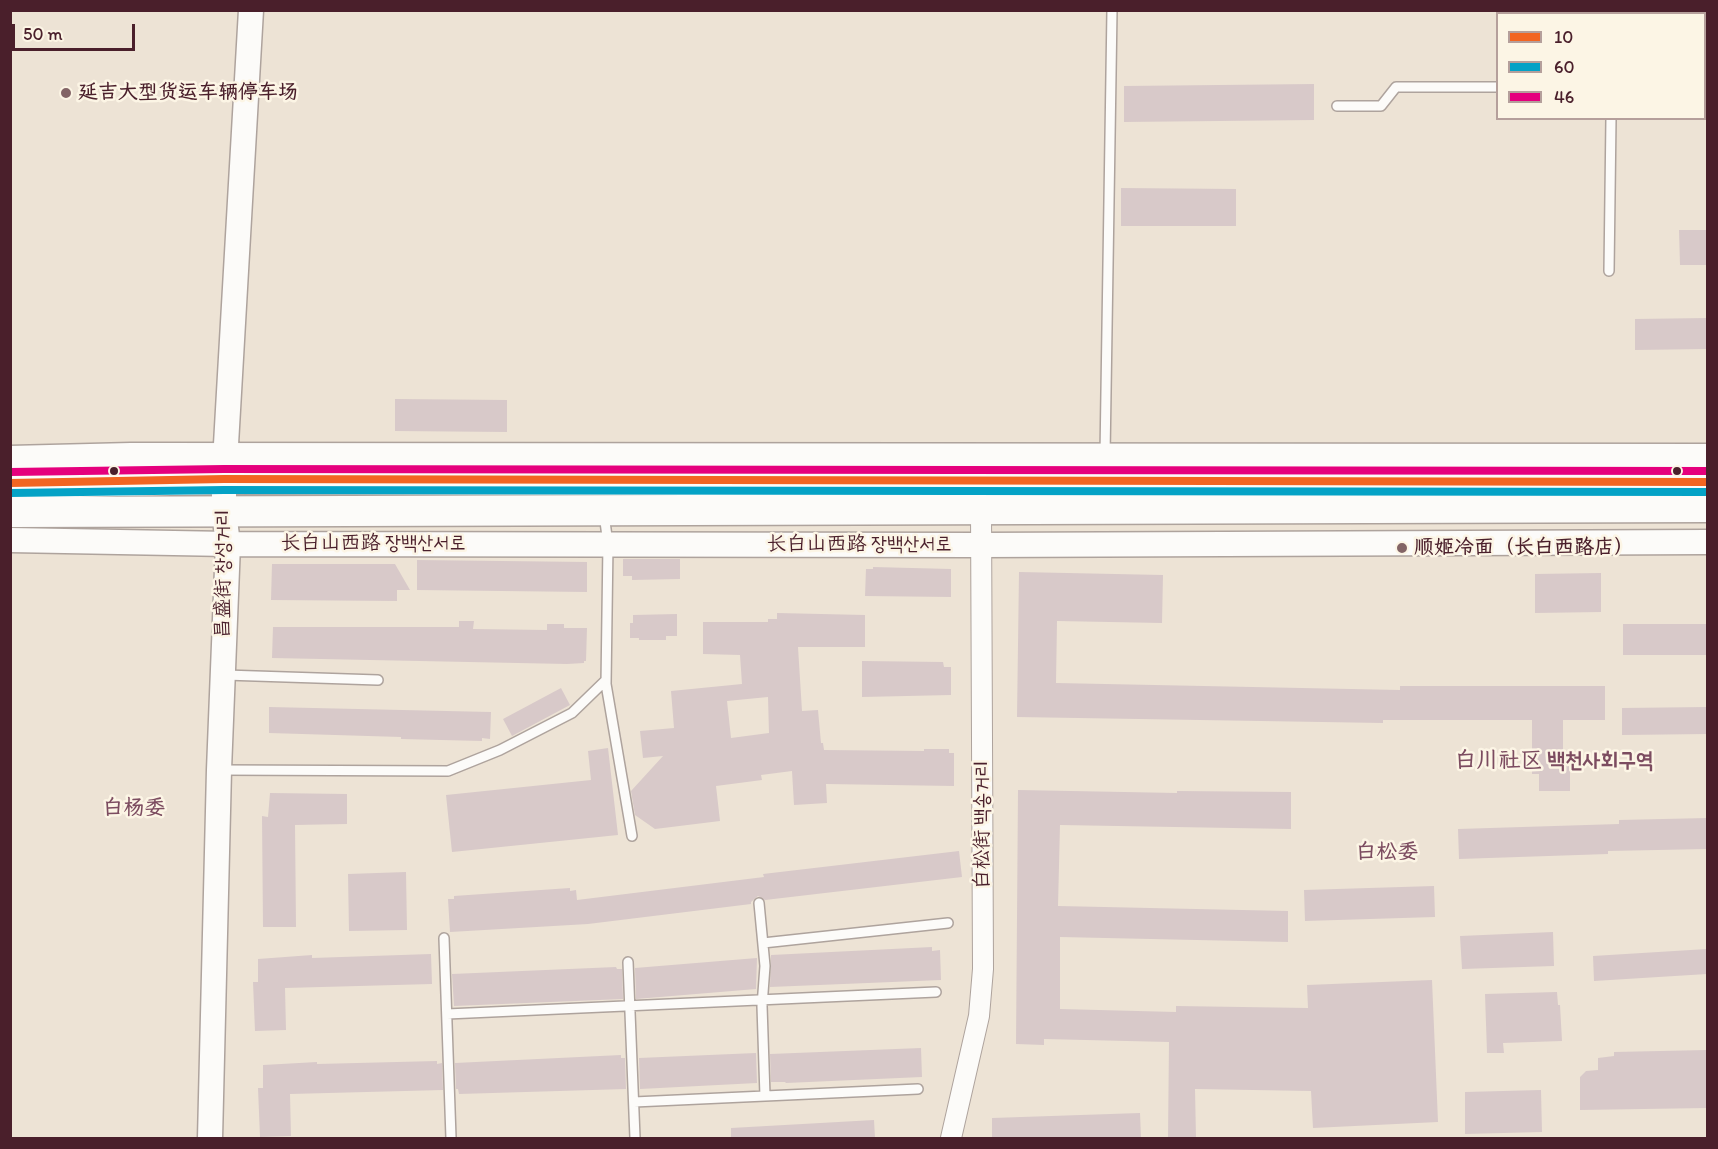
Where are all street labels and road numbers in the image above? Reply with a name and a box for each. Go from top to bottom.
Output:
street label: 昌盛街 창성거리 [212,510,236,638]
street label: 长白山西路 장백산서로 [281,532,465,556]
street label: 长白山西路 장백산서로 [767,533,951,557]
street label: 白松街 백송거리 [971,761,995,889]

